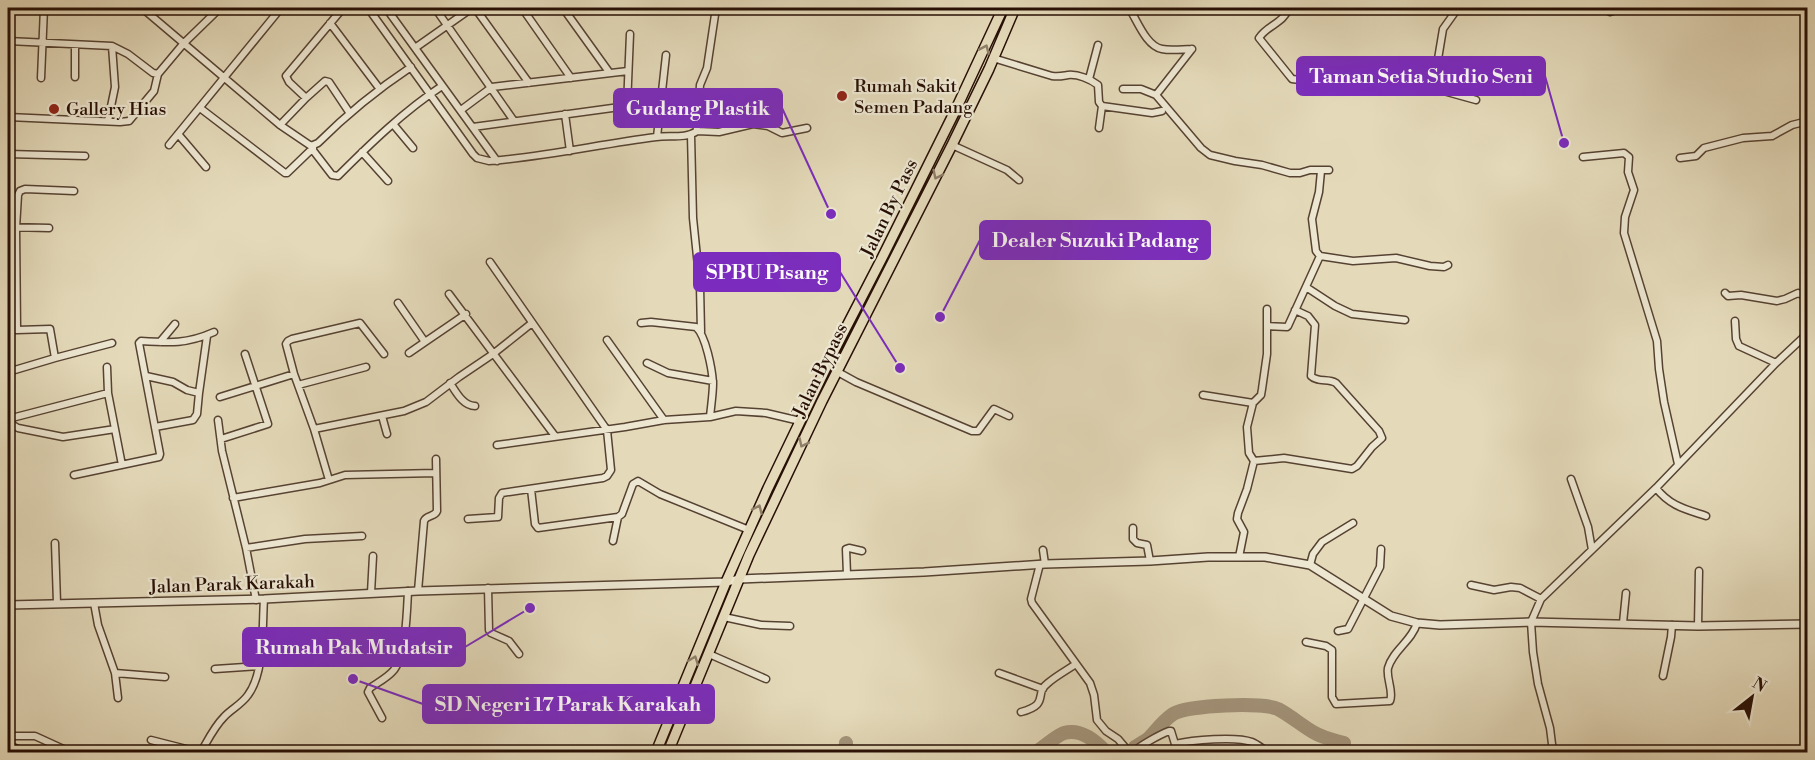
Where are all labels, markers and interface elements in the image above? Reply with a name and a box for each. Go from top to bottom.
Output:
one-way arrow [977,44,989,55]
callout: Taman Setia Studio Seni [1297,57,1545,95]
text: Taman Setia Studio Seni [1309,65,1533,90]
place label: Rumah Sakit Semen Padang [854,75,973,119]
callout: Gudang Plastik [614,89,782,127]
marker: Rumah Sakit Semen Padang [835,89,849,103]
text: Gudang Plastik [626,97,771,122]
place label: Gallery Hias [66,98,166,121]
marker: Gallery Hias [47,102,61,116]
street label: Jalan By Pass [855,155,923,262]
one-way arrow [933,168,945,179]
callout: Dealer Suzuki Padang [980,221,1210,259]
text: Dealer Suzuki Padang [992,229,1199,254]
callout: SPBU Pisang [694,253,840,291]
text: SPBU Pisang [706,261,829,286]
street label: Jalan Bypass [787,319,853,422]
one-way arrow [799,436,810,447]
one-way arrow [751,505,763,516]
street label: Jalan Parak Karakah [148,570,315,599]
callout: Rumah Pak Mudatsir [243,628,465,666]
text: Rumah Pak Mudatsir [255,636,453,661]
one-way arrow [687,655,699,666]
north arrow [1722,667,1782,727]
text: N [1749,673,1770,697]
callout: SD Negeri 17 Parak Karakah [423,685,714,723]
text: SD Negeri 17 Parak Karakah [435,693,702,718]

